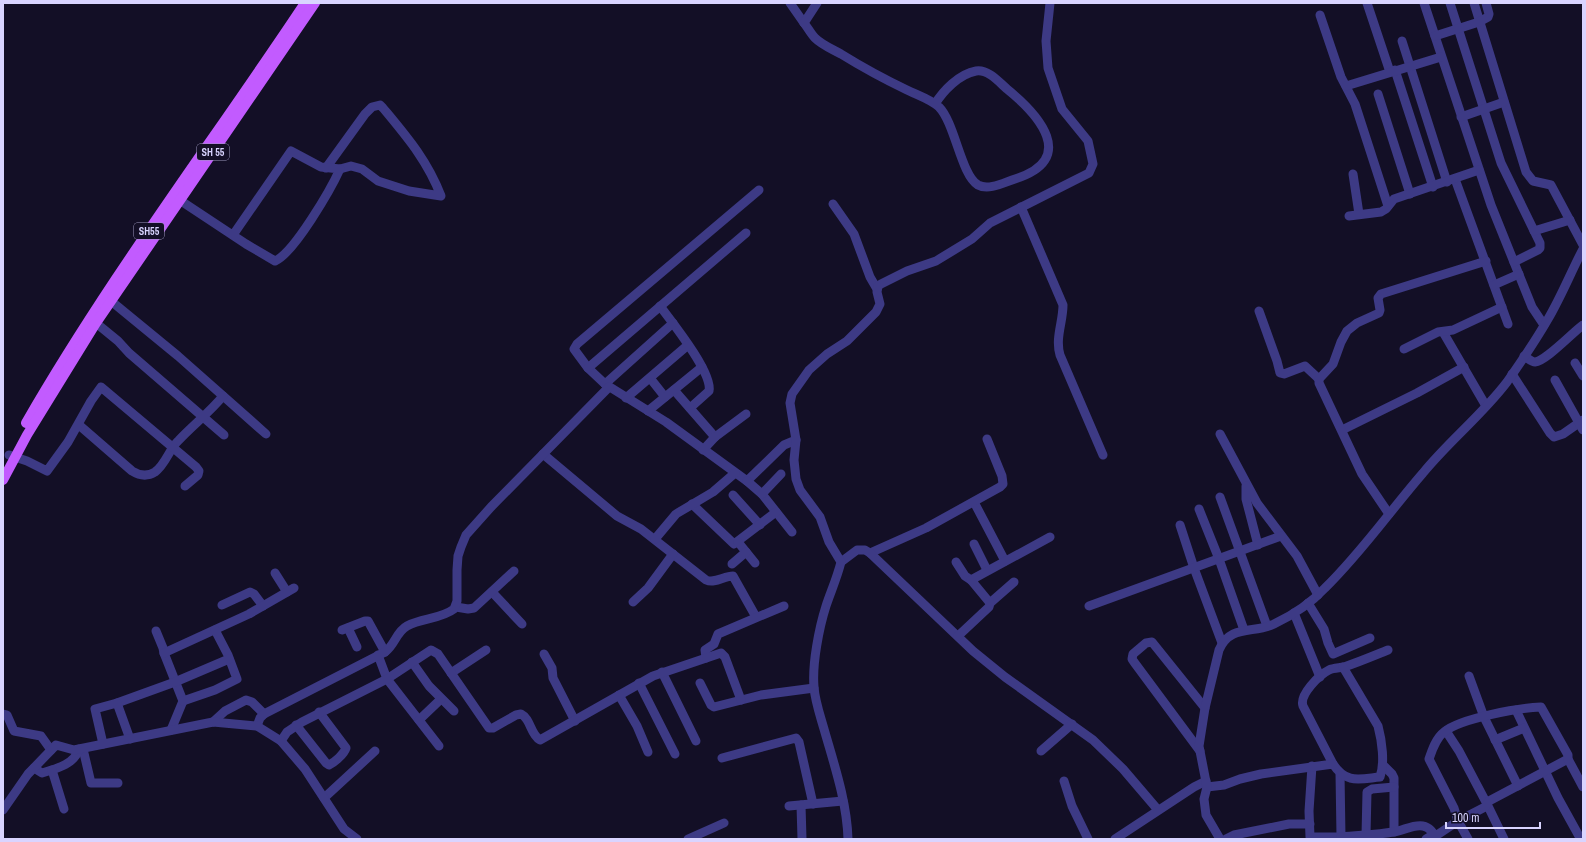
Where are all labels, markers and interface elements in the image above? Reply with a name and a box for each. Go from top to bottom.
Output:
road number: SH 55 [197,144,229,160]
road number: SH55 [134,223,164,239]
scale bar [1446,804,1540,830]
text: 100 m [1452,810,1479,826]

